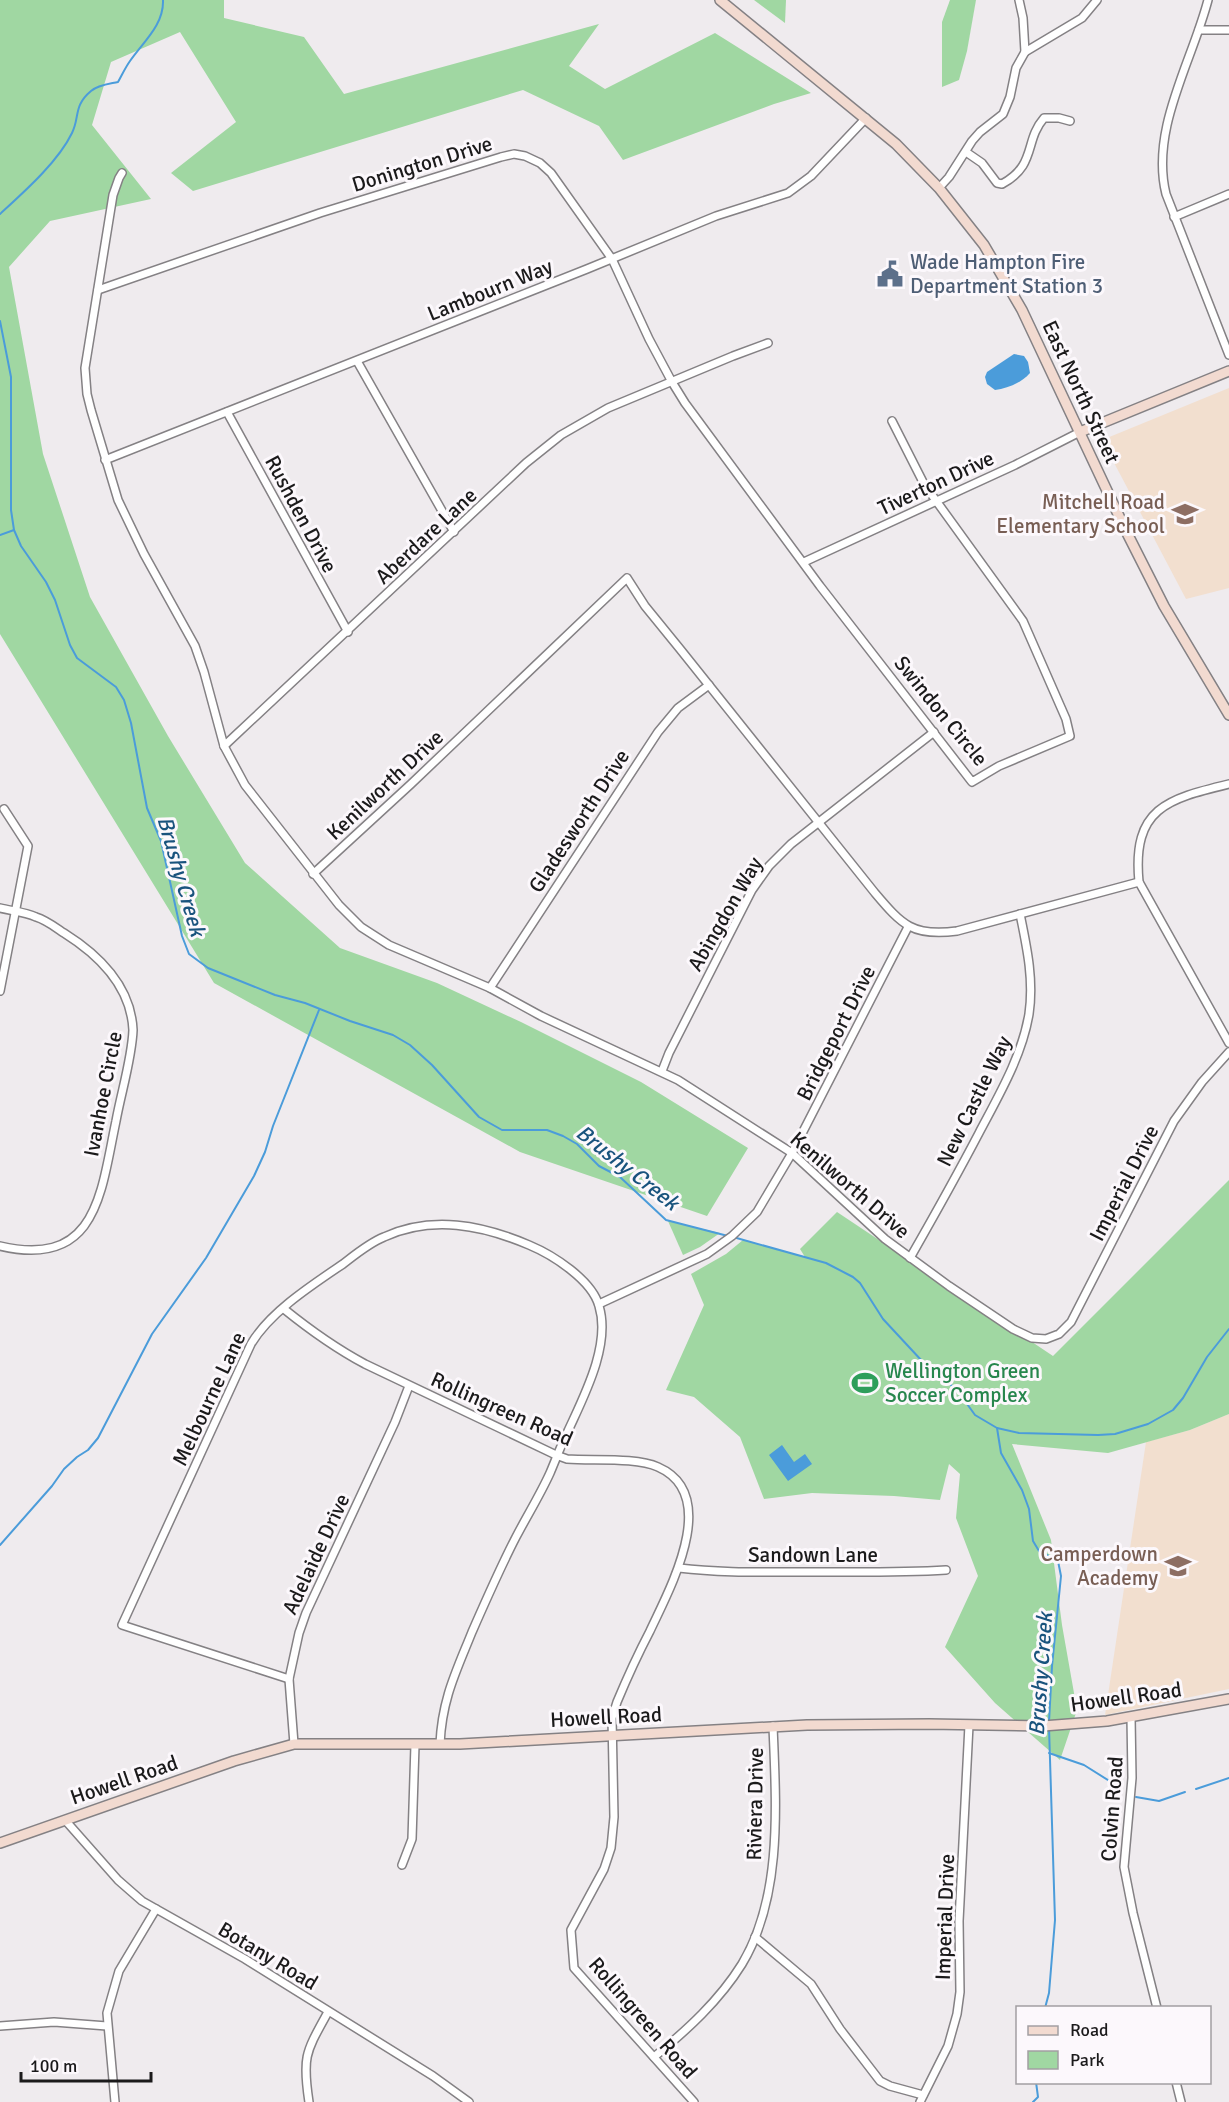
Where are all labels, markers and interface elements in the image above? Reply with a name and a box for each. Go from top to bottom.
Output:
street label: Donington Drive [349,130,495,198]
place label: Wade Hampton Fire Department Station 3 [910,249,1103,299]
street label: Lambourn Way [424,253,557,327]
public building icon: Wade Hampton Fire Department Station 3 [875,259,905,289]
street label: East North Street [1036,316,1126,468]
street label: Tiverton Drive [874,445,998,521]
street label: Rushden Drive [259,451,343,577]
street label: Aberdare Lane [370,482,482,590]
place label: Mitchell Road Elementary School [996,489,1165,539]
school or university icon: Mitchell Road Elementary School [1170,499,1200,529]
street label: Swindon Circle [889,651,993,771]
street label: Kenilworth Drive [321,724,449,846]
street label: Gladesworth Drive [523,745,635,897]
water label: Brushy Creek [152,813,212,941]
street label: Abingdon Way [682,852,768,976]
street label: Bridgeport Drive [791,961,881,1105]
street label: Ivanhoe Circle [78,1029,128,1159]
street label: New Castle Way [931,1031,1017,1171]
water label: Brushy Creek [571,1119,686,1217]
street label: Imperial Drive [1084,1121,1164,1245]
street label: Kenilworth Drive [785,1126,915,1244]
street label: Melbourne Lane [167,1328,251,1470]
place label: Wellington Green Soccer Complex [885,1358,1040,1408]
street label: Rollingreen Road [427,1366,577,1452]
sports icon: Wellington Green Soccer Complex [850,1368,880,1398]
street label: Adelaide Drive [277,1490,355,1618]
place label: Camperdown Academy [1040,1541,1158,1591]
street label: Sandown Lane [748,1542,878,1568]
school or university icon: Camperdown Academy [1163,1551,1193,1581]
water label: Brushy Creek [1023,1610,1058,1737]
street label: Howell Road [1069,1676,1183,1718]
street label: Howell Road [549,1701,663,1733]
street label: Riviera Drive [741,1747,769,1861]
street label: Howell Road [67,1749,181,1811]
street label: Colvin Road [1095,1756,1129,1862]
street label: Imperial Drive [930,1853,960,1981]
street label: Botany Road [213,1916,323,1996]
street label: Rollingreen Road [583,1952,703,2084]
legend [1016,2006,1211,2084]
text: Road [1070,2019,1109,2041]
scale bar [21,2045,152,2083]
text: Park [1070,2049,1105,2071]
text: 100 m [30,2055,77,2077]

